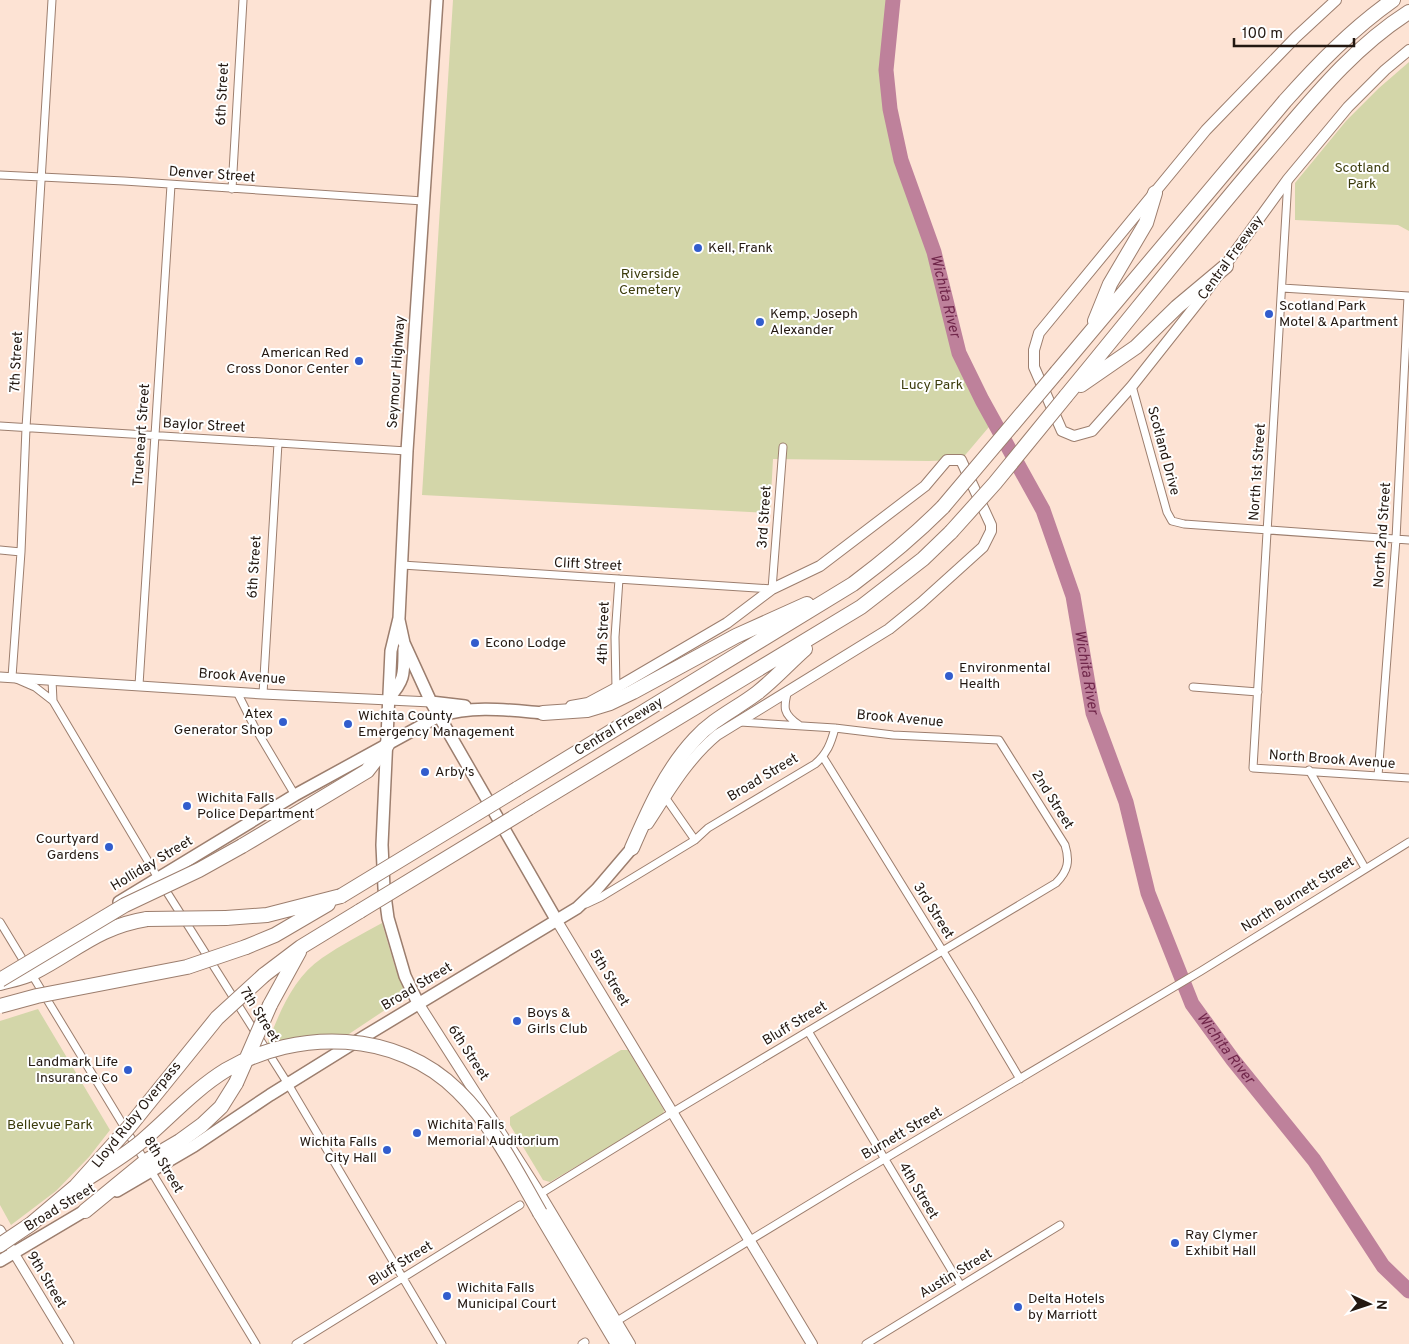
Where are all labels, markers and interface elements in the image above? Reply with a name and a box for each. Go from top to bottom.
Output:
scale bar [1234,15,1354,47]
text: 100 m [1242,25,1283,44]
street label: 6th Street [213,62,233,126]
park label: Scotland Park [1334,160,1390,193]
street label: Denver Street [168,163,256,187]
street label: Central Freeway [1195,212,1267,304]
place label: Kell, Frank [708,240,773,257]
marker: Kell, Frank [692,242,704,254]
water label: Wichita River [925,253,965,341]
park label: Riverside Cemetery [619,266,681,299]
place label: Scotland Park Motel & Apartment [1279,298,1398,331]
place label: Kemp, Joseph Alexander [770,306,858,339]
marker: Scotland Park Motel & Apartment [1263,308,1275,320]
street label: Seymour Highway [385,315,409,429]
marker: Kemp, Joseph Alexander [754,316,766,328]
street label: 7th Street [7,331,27,393]
place label: American Red Cross Donor Center [226,345,350,378]
marker: American Red Cross Donor Center [353,355,365,367]
park label: Lucy Park [901,377,963,394]
street label: Trueheart Street [130,383,154,487]
street label: Scotland Drive [1143,405,1183,497]
street label: Baylor Street [162,415,246,437]
street label: North 1st Street [1246,423,1270,521]
street label: North 2nd Street [1371,482,1395,588]
street label: 3rd Street [754,485,776,549]
street label: 6th Street [244,535,266,599]
street label: Clift Street [554,555,622,575]
street label: 4th Street [594,601,614,665]
water label: Wichita River [1069,629,1103,717]
place label: Econo Lodge [485,635,566,652]
marker: Econo Lodge [469,637,481,649]
place label: Environmental Health [959,660,1050,693]
street label: Brook Avenue [198,665,286,689]
marker: Environmental Health [943,670,955,682]
street label: Central Freeway [572,694,666,760]
place label: Atex Generator Shop [174,706,273,739]
street label: Brook Avenue [856,707,944,731]
place label: Wichita County Emergency Management [358,708,515,741]
marker: Atex Generator Shop [277,716,289,728]
marker: Wichita County Emergency Management [342,718,354,730]
street label: North Brook Avenue [1268,747,1396,773]
street label: Broad Street [725,750,801,806]
place label: Arby's [435,764,475,781]
marker: Arby's [419,766,431,778]
street label: 2nd Street [1027,767,1077,833]
place label: Wichita Falls Police Department [197,790,315,823]
marker: Wichita Falls Police Department [181,800,193,812]
place label: Courtyard Gardens [36,831,99,864]
street label: Holliday Street [108,833,196,895]
marker: Courtyard Gardens [103,841,115,853]
street label: North Burnett Street [1238,853,1358,937]
street label: 3rd Street [909,880,957,942]
street label: 5th Street [585,946,633,1010]
street label: Broad Street [379,959,455,1015]
street label: 7th Street [235,984,283,1046]
street label: Bluff Street [760,998,830,1050]
place label: Boys & Girls Club [527,1005,588,1038]
water label: Wichita River [1192,1009,1259,1089]
marker: Boys & Girls Club [511,1015,523,1027]
street label: 6th Street [444,1022,492,1084]
place label: Landmark Life Insurance Co [28,1054,118,1087]
street label: Lloyd Ruby Overpass [89,1058,185,1172]
marker: Landmark Life Insurance Co [122,1064,134,1076]
street label: Burnett Street [859,1104,945,1164]
park label: Bellevue Park [7,1117,93,1134]
place label: Wichita Falls Memorial Auditorium [427,1117,559,1150]
marker: Wichita Falls Memorial Auditorium [411,1127,423,1139]
street label: 8th Street [139,1134,187,1196]
place label: Wichita Falls City Hall [299,1134,377,1167]
marker: Wichita Falls City Hall [381,1144,393,1156]
street label: 4th Street [894,1159,942,1223]
street label: Broad Street [22,1180,98,1236]
place label: Ray Clymer Exhibit Hall [1185,1227,1258,1260]
marker: Ray Clymer Exhibit Hall [1169,1237,1181,1249]
street label: Bluff Street [366,1238,436,1290]
street label: Austin Street [916,1246,996,1302]
street label: 9th Street [22,1249,70,1311]
north arrow [1344,1279,1394,1329]
place label: Wichita Falls Municipal Court [457,1280,557,1313]
marker: Wichita Falls Municipal Court [441,1290,453,1302]
place label: Delta Hotels by Marriott [1028,1291,1105,1324]
text: N [1372,1299,1389,1310]
marker: Delta Hotels by Marriott [1012,1301,1024,1313]

